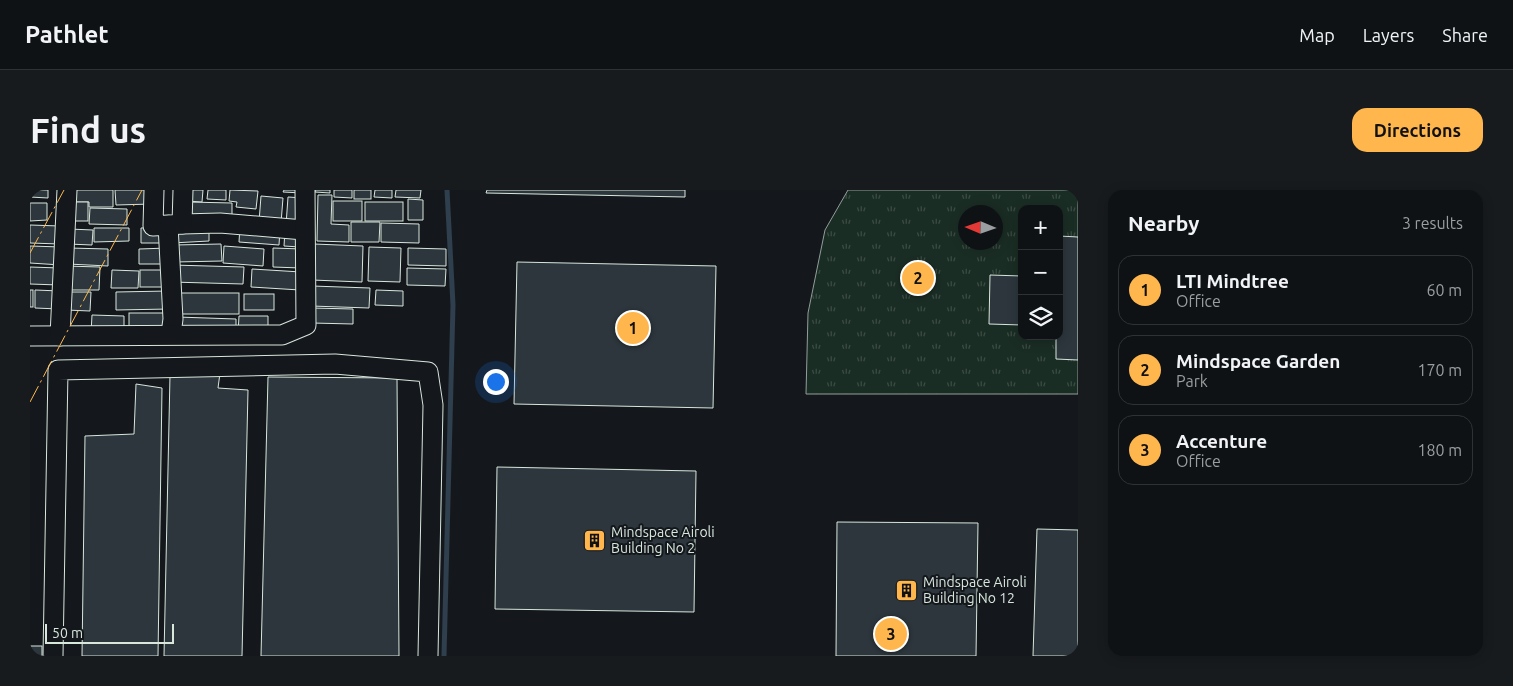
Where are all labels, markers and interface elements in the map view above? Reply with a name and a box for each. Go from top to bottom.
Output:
text: Pathlet [25,21,109,48]
text: Map [1299,25,1335,45]
text: Layers [1363,25,1414,45]
text: Share [1442,25,1488,45]
button: Directions [1352,108,1483,152]
text: Find us [30,110,146,150]
north arrow [958,205,1003,250]
map controls [1018,205,1063,340]
button: + [1018,205,1063,250]
text: Nearby [1128,211,1199,235]
text: 3 results [1402,214,1463,232]
button: − [1018,250,1063,295]
pin: 2 [902,259,934,297]
text: LTI Mindtree [1176,270,1289,292]
text: 1 [1140,281,1150,299]
text: 60 m [1426,281,1462,299]
text: Office [1176,292,1221,310]
button: layers [1018,295,1063,340]
pin: 1 [617,309,649,347]
text: Mindspace Garden [1176,350,1340,372]
text: 2 [1140,361,1150,379]
text: 170 m [1417,361,1462,379]
your location [483,369,509,395]
text: Park [1176,372,1208,390]
text: Accenture [1176,430,1267,452]
text: 3 [1140,441,1150,459]
text: 180 m [1417,441,1462,459]
text: Office [1176,452,1221,470]
place label: Mindspace Airoli Building No 2 [611,524,715,556]
building icon: Mindspace Airoli Building No 2 [583,528,607,552]
place label: Mindspace Airoli Building No 12 [923,574,1027,606]
building icon: Mindspace Airoli Building No 12 [895,578,919,602]
pin: 3 [875,615,907,653]
scale bar [45,621,174,644]
text: 50 m [52,625,83,641]

